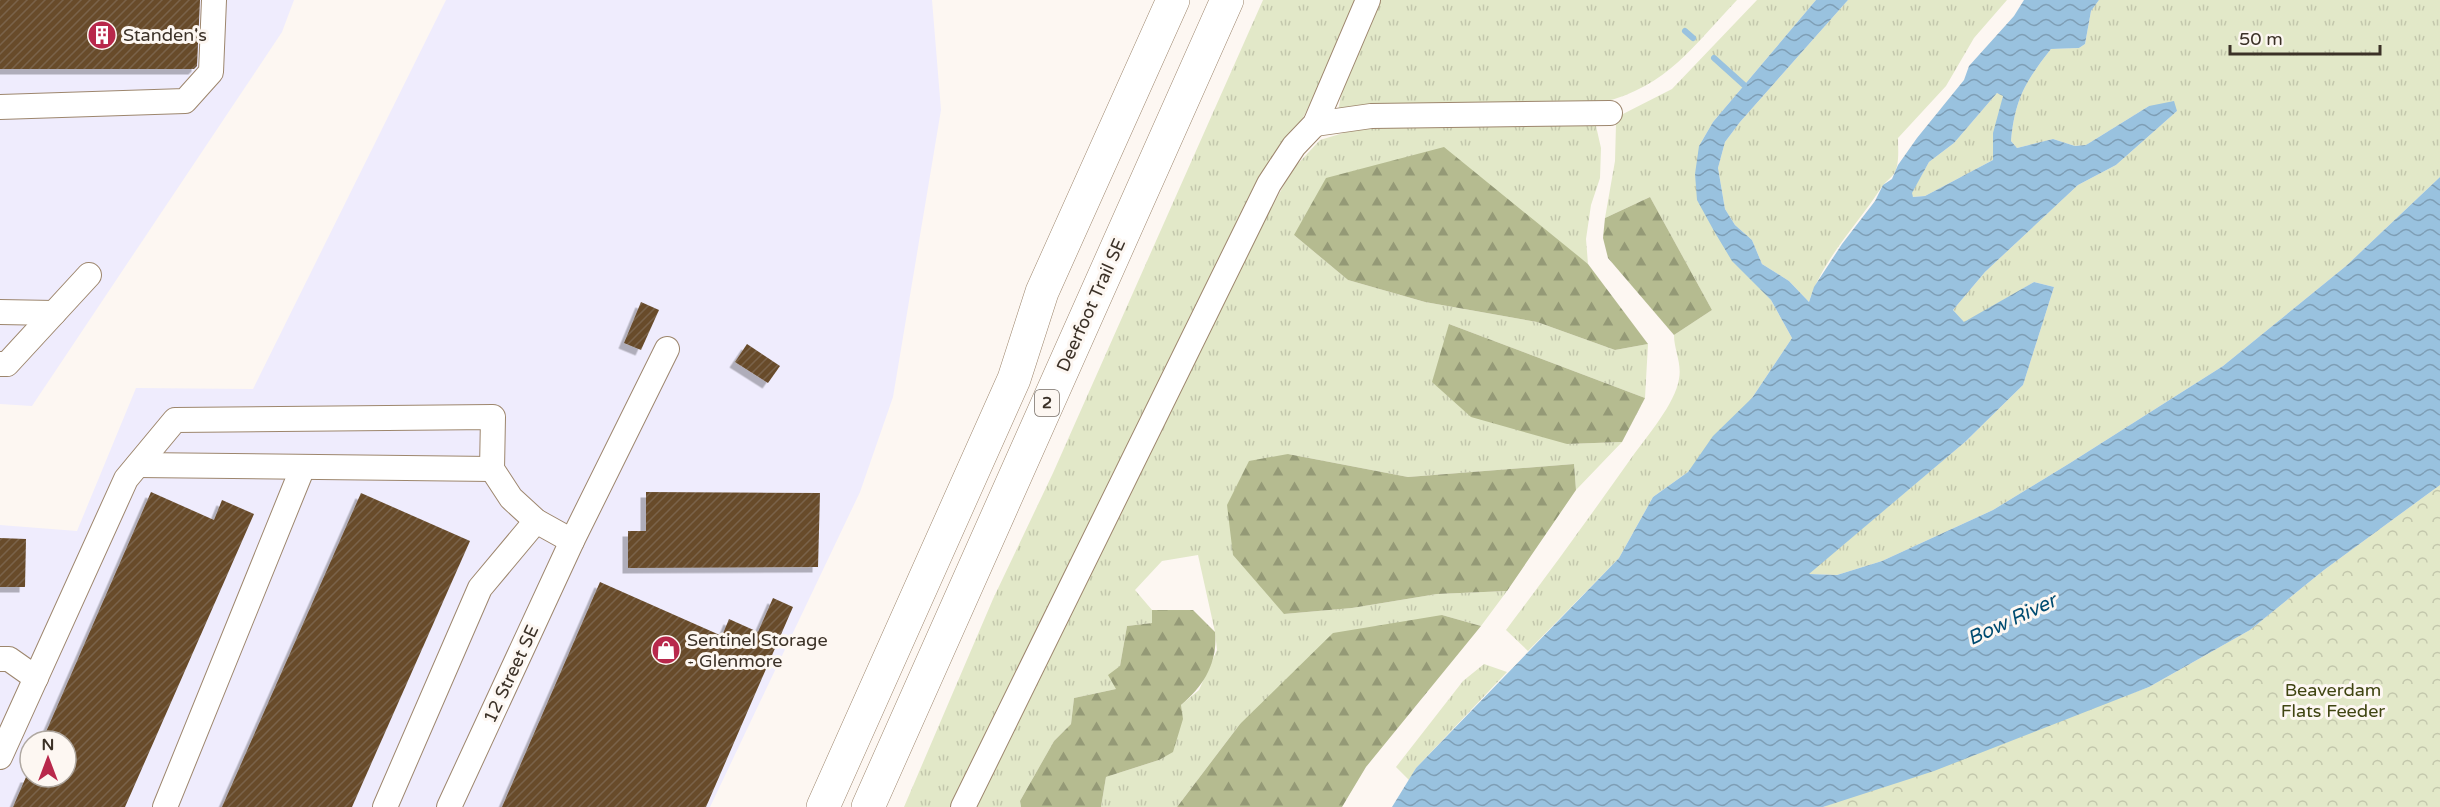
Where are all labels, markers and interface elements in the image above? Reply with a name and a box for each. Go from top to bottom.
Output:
scale bar [2230,18,2380,56]
building icon: Standen's [86,19,118,51]
place label: Standen's [123,24,207,46]
text: 50 m [2239,28,2283,50]
street label: Deerfoot Trail SE [1052,235,1130,375]
road number: 2 [1035,390,1059,416]
water label: Bow River [1964,588,2062,651]
street label: 12 Street SE [479,621,543,727]
place label: Sentinel Storage - Glenmore [687,629,828,672]
shop icon: Sentinel Storage - Glenmore [650,634,682,666]
park label: Beaverdam Flats Feeder [2281,679,2385,722]
north arrow [18,729,78,789]
text: N [42,735,54,755]

